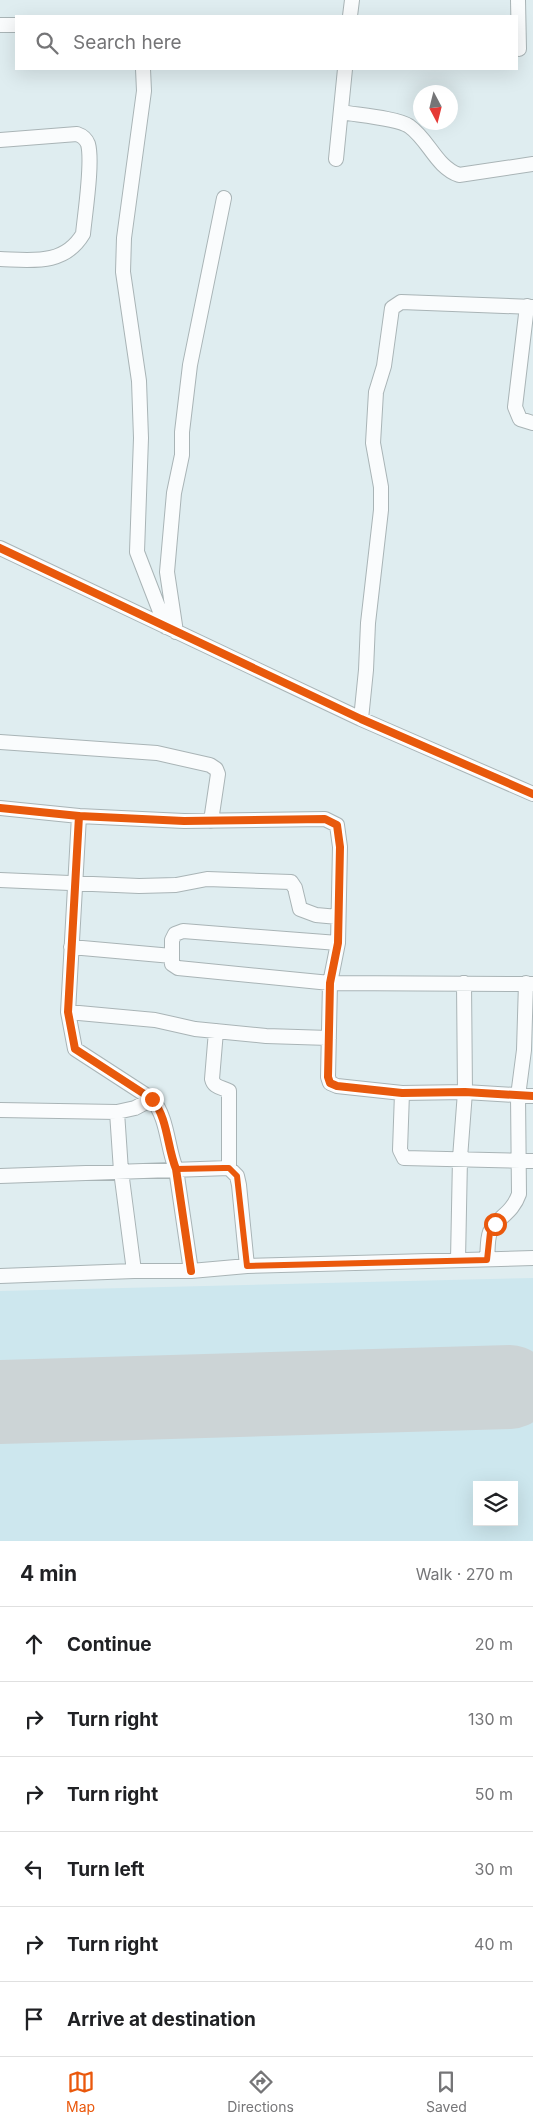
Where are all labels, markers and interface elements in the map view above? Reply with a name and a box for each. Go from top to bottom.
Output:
search box [15,15,518,70]
icon: search [33,29,61,57]
text: Search here [73,31,182,54]
north arrow [413,85,458,130]
route end [141,1088,164,1111]
route start [484,1213,507,1236]
map controls [473,1481,518,1526]
button: layers [473,1481,518,1526]
text: 4 min [20,1561,77,1586]
text: Walk · 270 m [416,1564,513,1584]
icon: ahead [20,1630,48,1658]
text: Continue [67,1633,152,1656]
text: 20 m [475,1634,513,1654]
icon: right [20,1705,48,1733]
text: Turn right [67,1708,158,1731]
text: 130 m [468,1709,513,1729]
icon: right [20,1780,48,1808]
text: Turn right [67,1783,158,1806]
text: 50 m [475,1784,513,1804]
icon: left [20,1855,48,1883]
text: Turn left [67,1858,145,1881]
text: 30 m [475,1859,513,1879]
icon: right [20,1930,48,1958]
text: Turn right [67,1933,158,1956]
text: 40 m [474,1934,513,1954]
icon: arrive [20,2005,48,2033]
text: Arrive at destination [67,2008,256,2031]
tab: Map [66,2068,95,2115]
tab: Directions [227,2068,294,2115]
tab: Saved [426,2068,467,2115]

